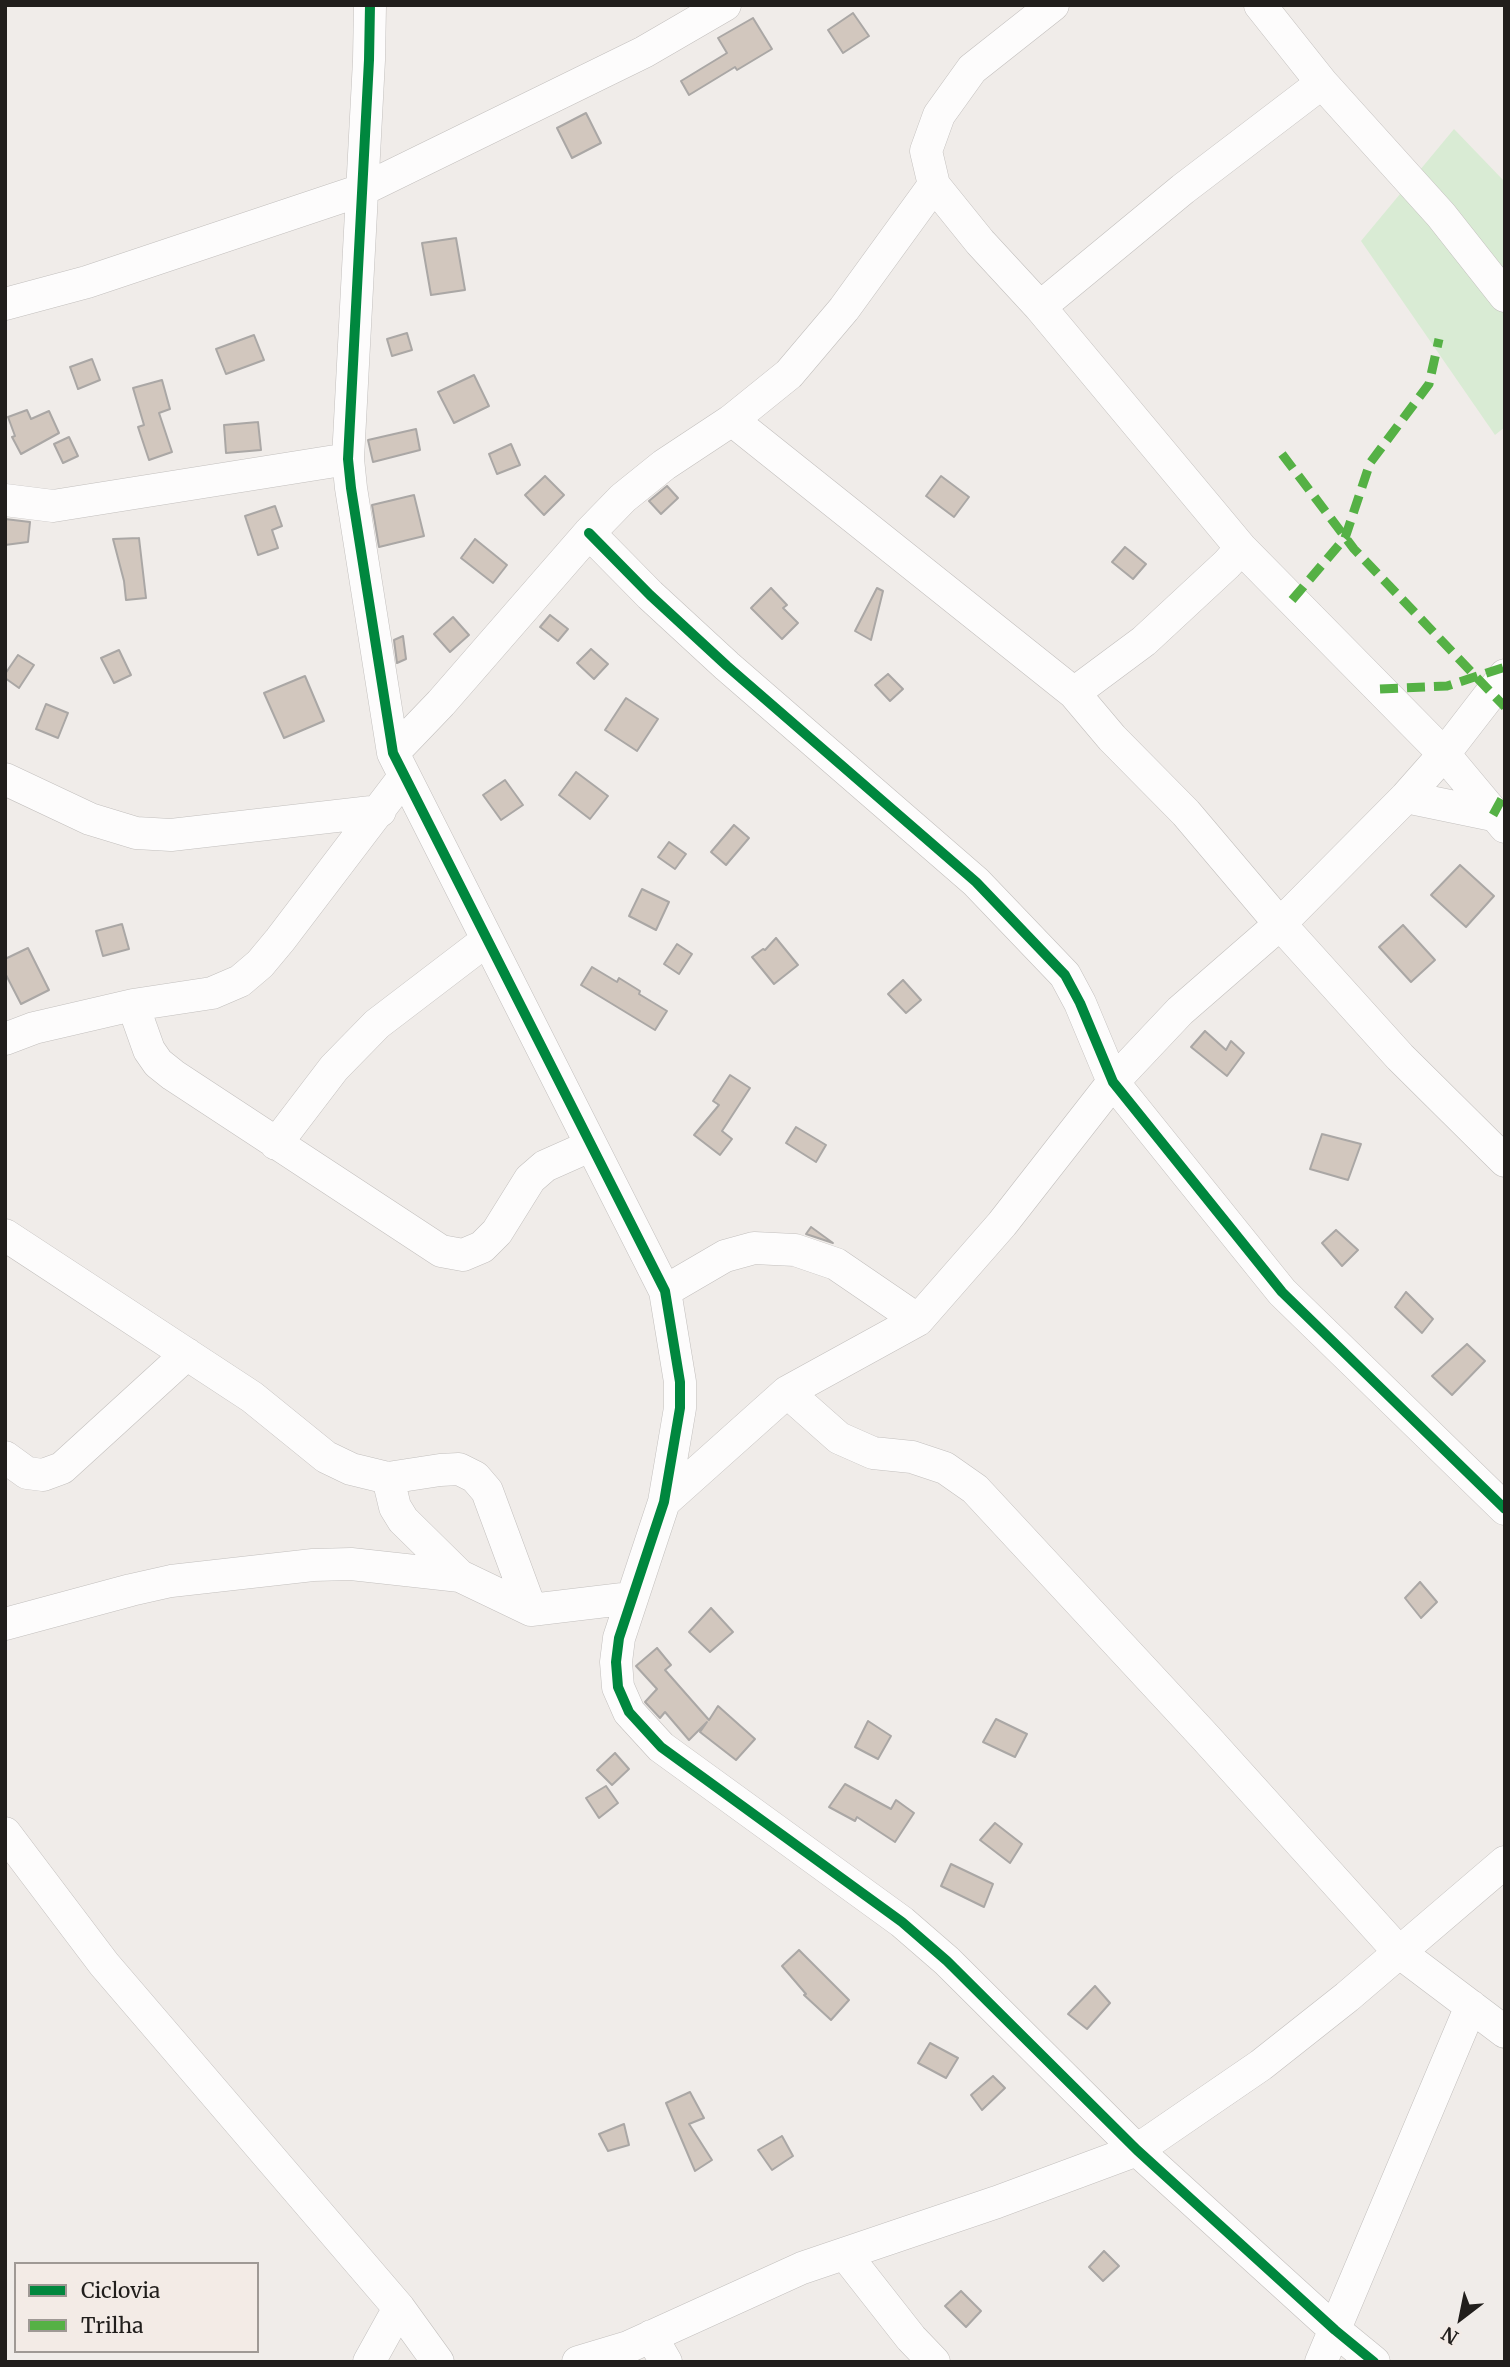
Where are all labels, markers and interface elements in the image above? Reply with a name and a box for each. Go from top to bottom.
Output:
legend [14,2262,259,2353]
text: Ciclovia [81,2277,160,2304]
north arrow [1426,2283,1496,2353]
text: Trilha [81,2312,143,2339]
text: N [1437,2322,1463,2350]

